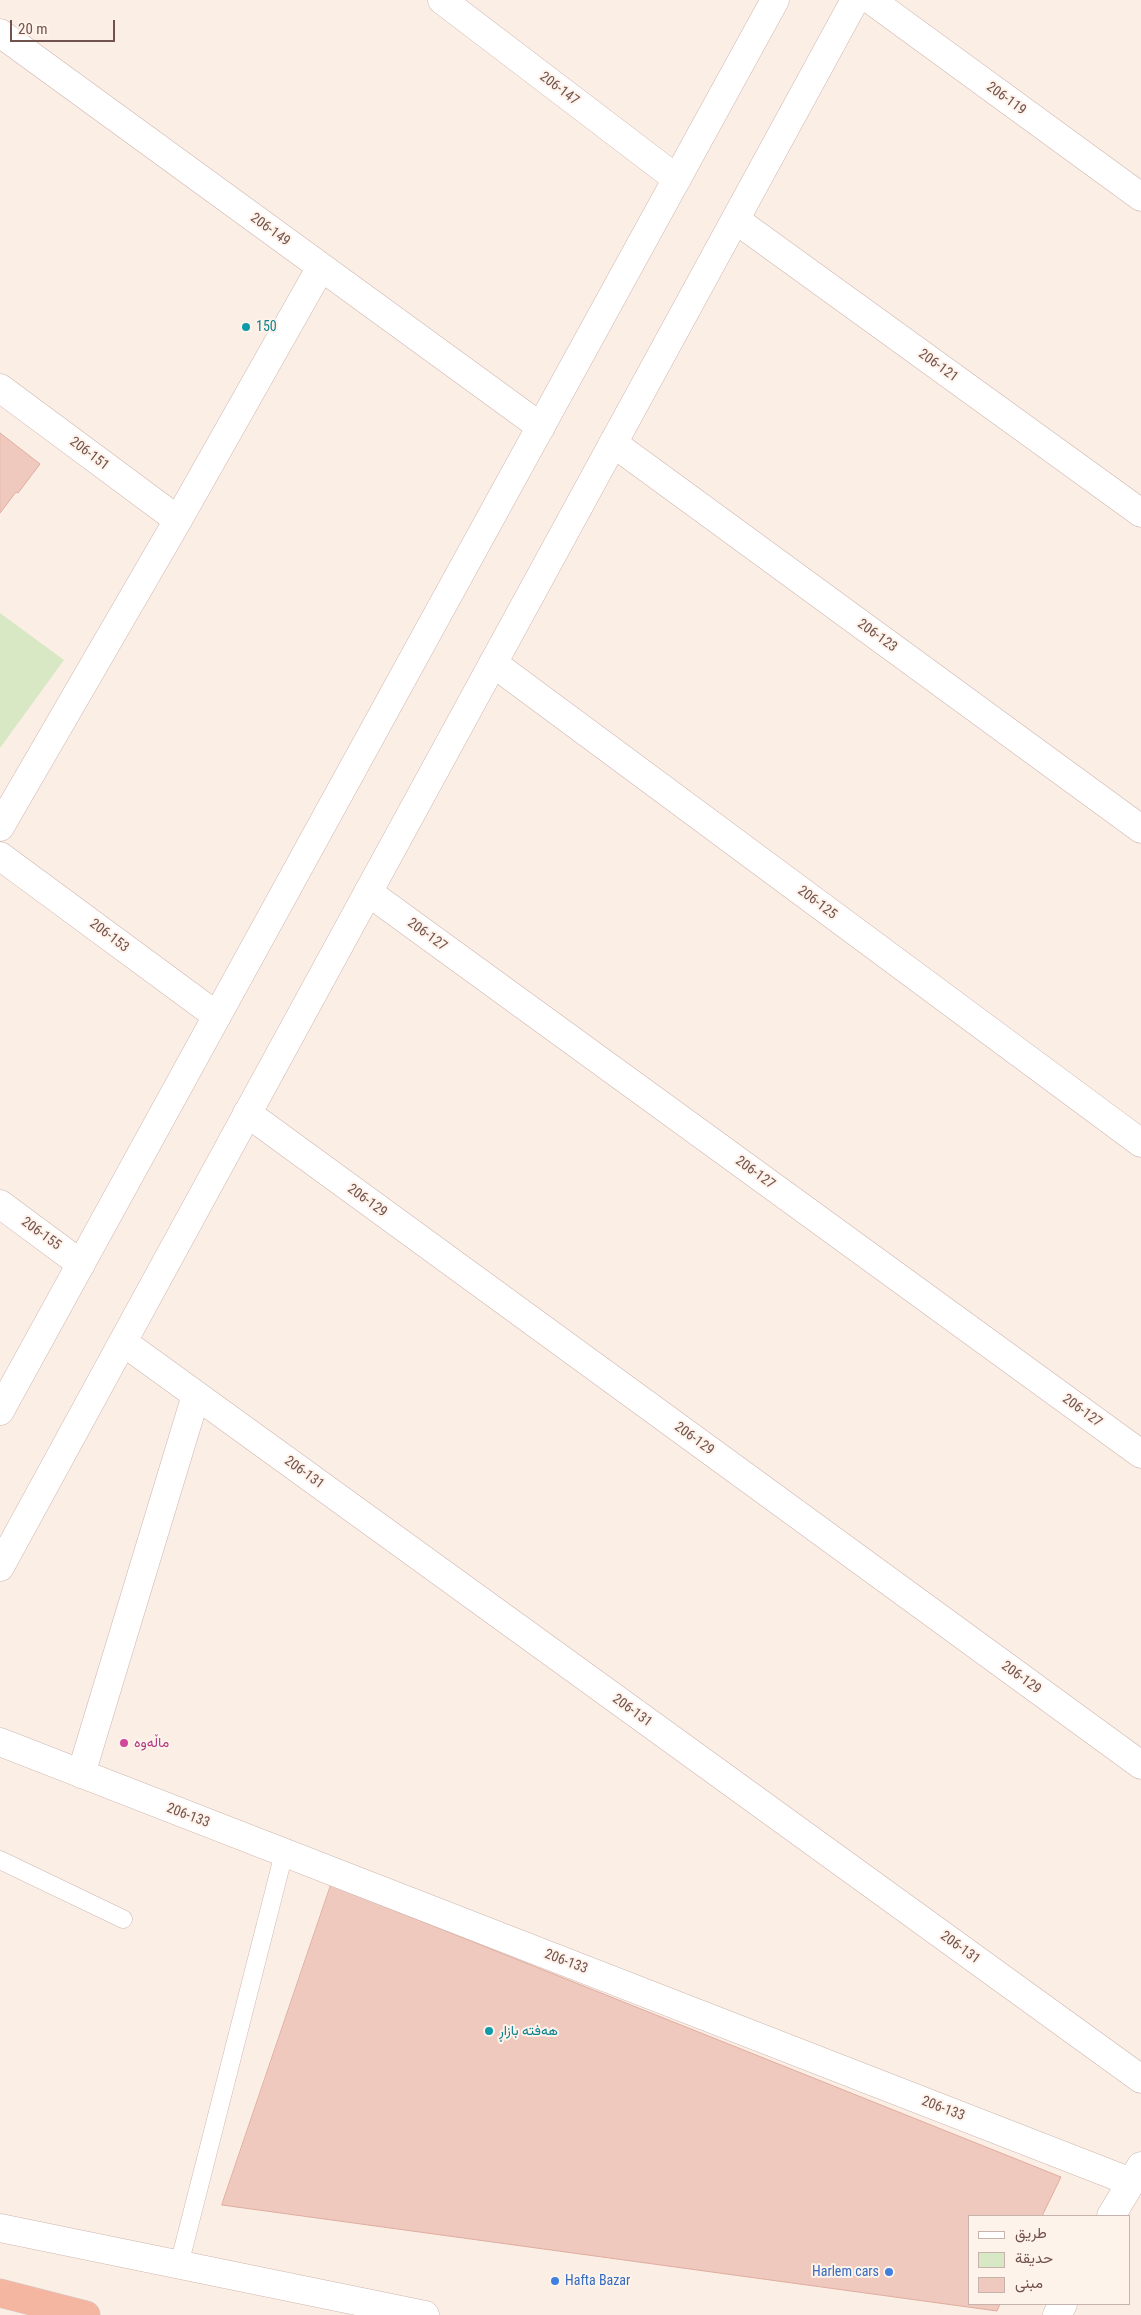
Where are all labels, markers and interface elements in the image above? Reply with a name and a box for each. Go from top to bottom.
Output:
scale bar [12,10,118,42]
text: 20 m [18,20,48,38]
street label: 206-147 [536,69,582,109]
street label: 206-119 [983,79,1029,119]
street label: 206-149 [247,210,293,250]
place label: 150 [256,319,277,335]
marker: 150 [240,321,252,333]
street label: 206-121 [915,346,961,386]
street label: 206-151 [66,434,112,474]
street label: 206-123 [854,616,900,656]
street label: 206-125 [794,883,840,923]
street label: 206-127 [404,915,450,955]
street label: 206-153 [86,916,132,956]
street label: 206-127 [732,1153,778,1193]
street label: 206-129 [344,1181,390,1221]
street label: 206-155 [18,1214,64,1254]
street label: 206-127 [1059,1391,1105,1431]
street label: 206-129 [671,1419,717,1459]
street label: 206-131 [281,1453,327,1493]
street label: 206-129 [998,1658,1044,1698]
street label: 206-131 [609,1691,655,1731]
place label: ماڵەوە [134,1735,169,1751]
marker: ماڵەوە [118,1737,130,1749]
street label: 206-133 [164,1800,212,1832]
street label: 206-131 [937,1928,983,1968]
street label: 206-133 [542,1946,590,1978]
place label: هەفتە بازاڕ [499,2023,558,2039]
marker: هەفتە بازاڕ [483,2025,495,2037]
street label: 206-133 [919,2093,967,2125]
legend [968,2215,1131,2305]
text: طريق [1015,2224,1047,2242]
text: حديقة [1015,2249,1053,2267]
place label: Harlem cars [812,2264,879,2280]
marker: Harlem cars [883,2266,895,2278]
place label: Hafta Bazar [565,2273,630,2289]
text: مبنى [1015,2274,1043,2292]
marker: Hafta Bazar [549,2275,561,2287]

